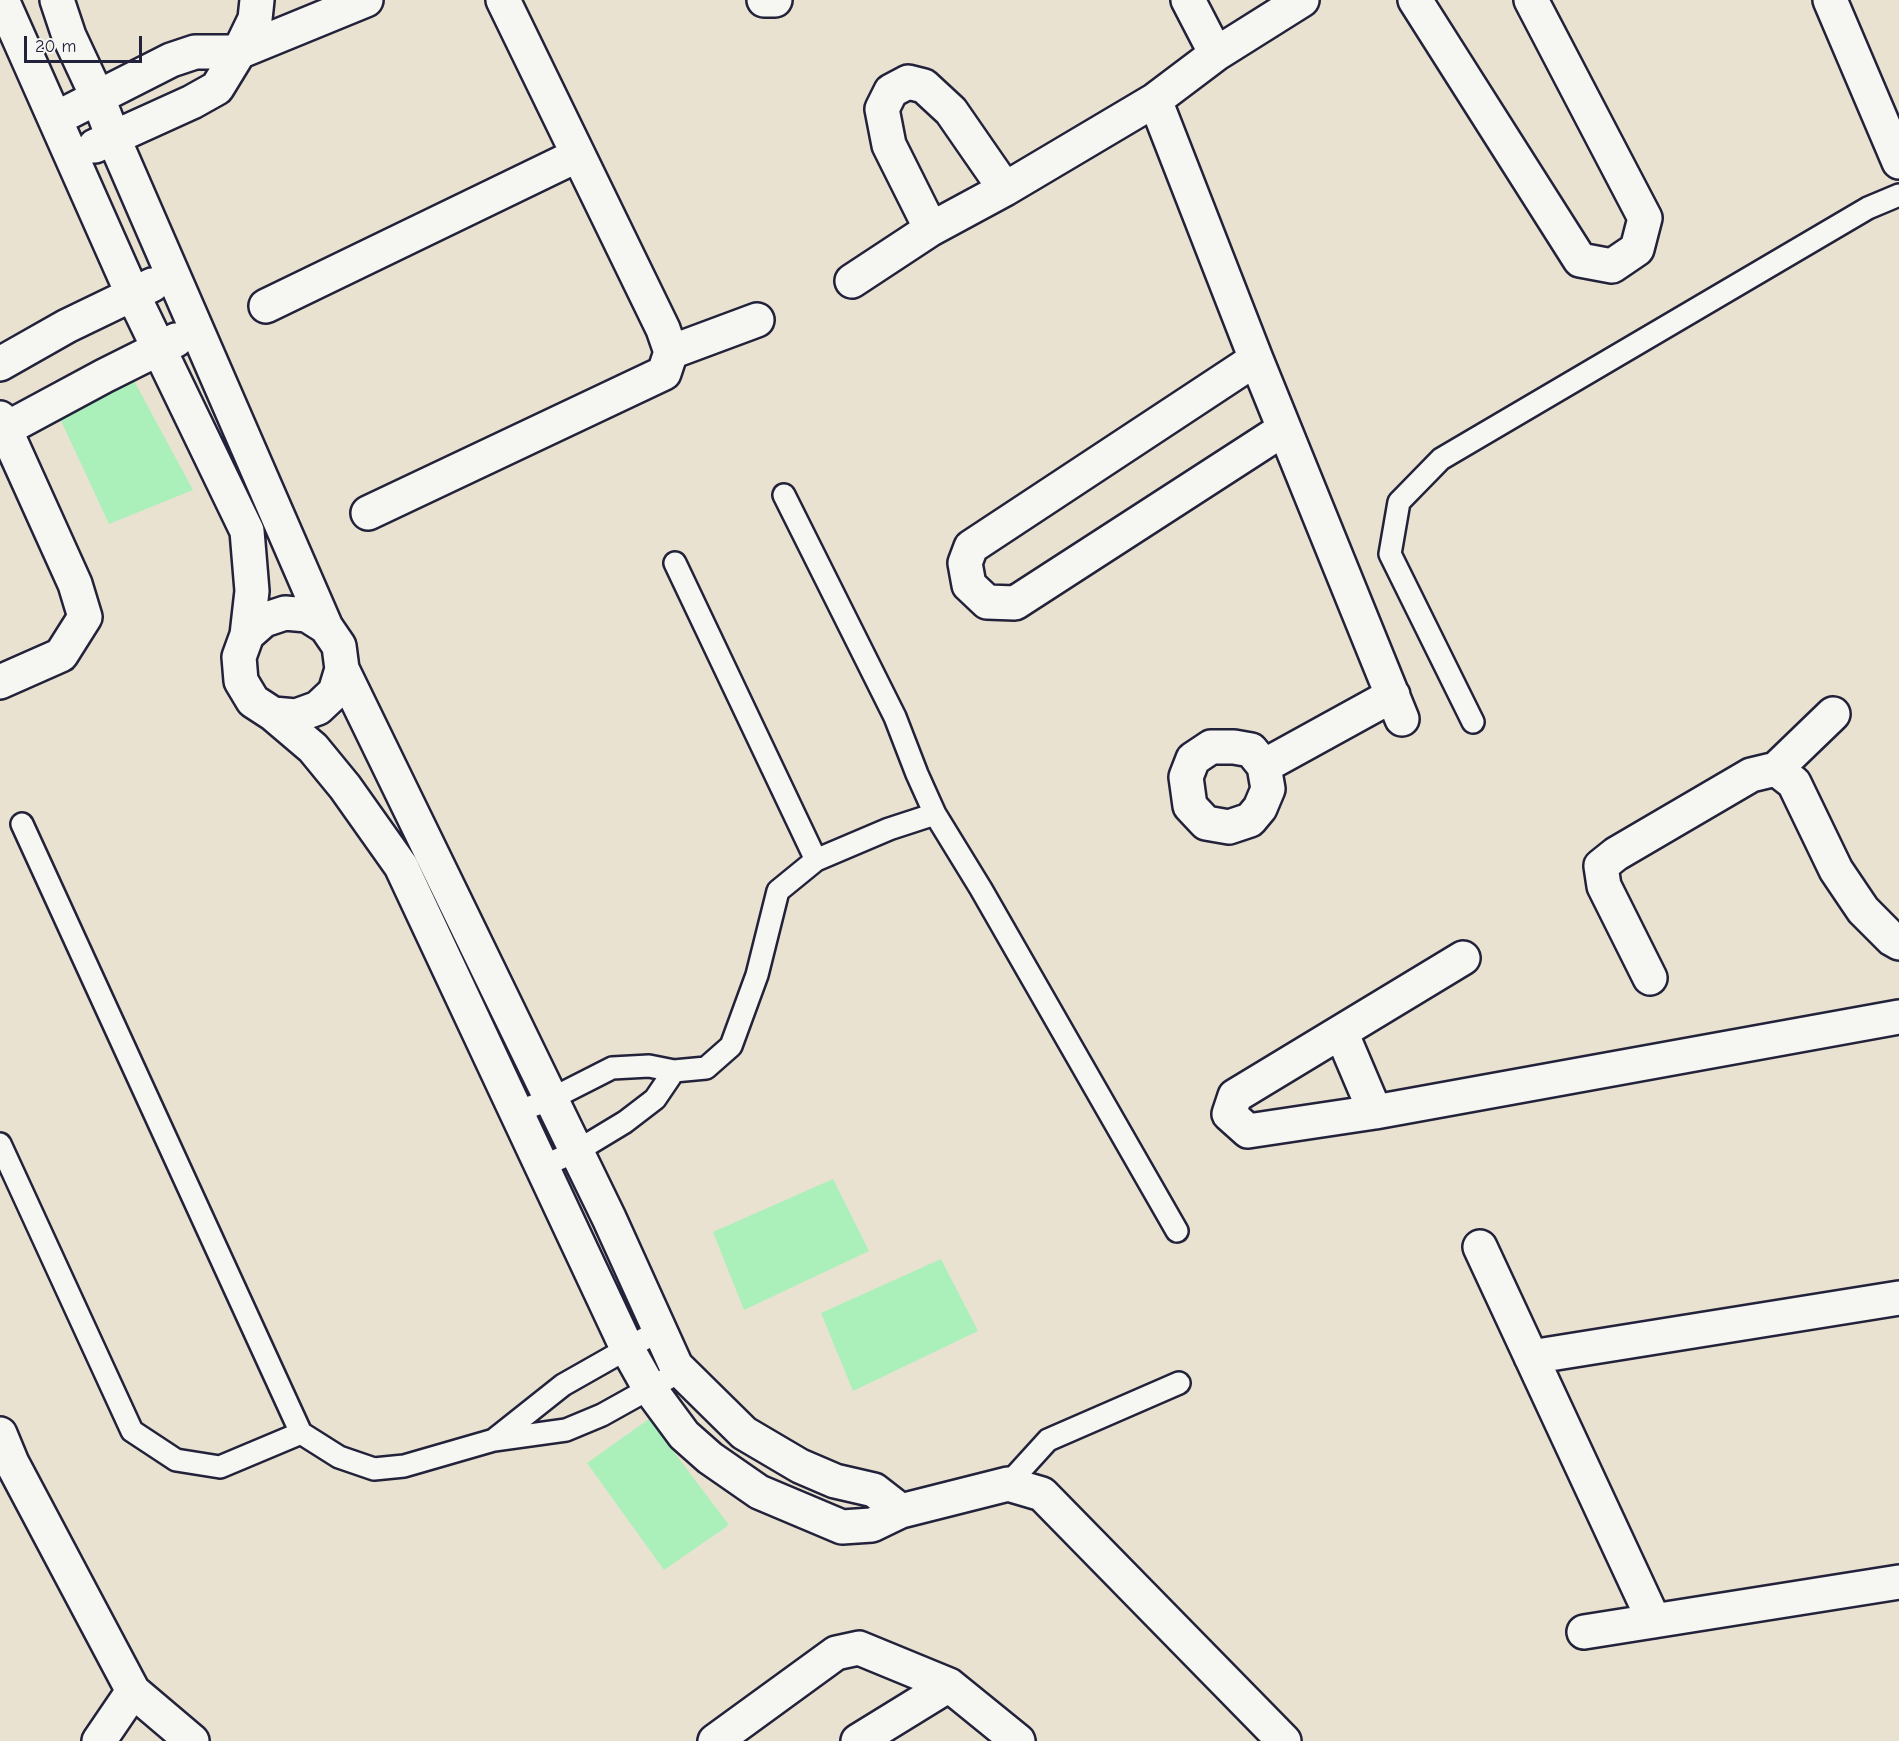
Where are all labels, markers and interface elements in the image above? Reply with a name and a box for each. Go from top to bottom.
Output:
scale bar [27,24,146,62]
text: 20 m [35,36,76,57]

